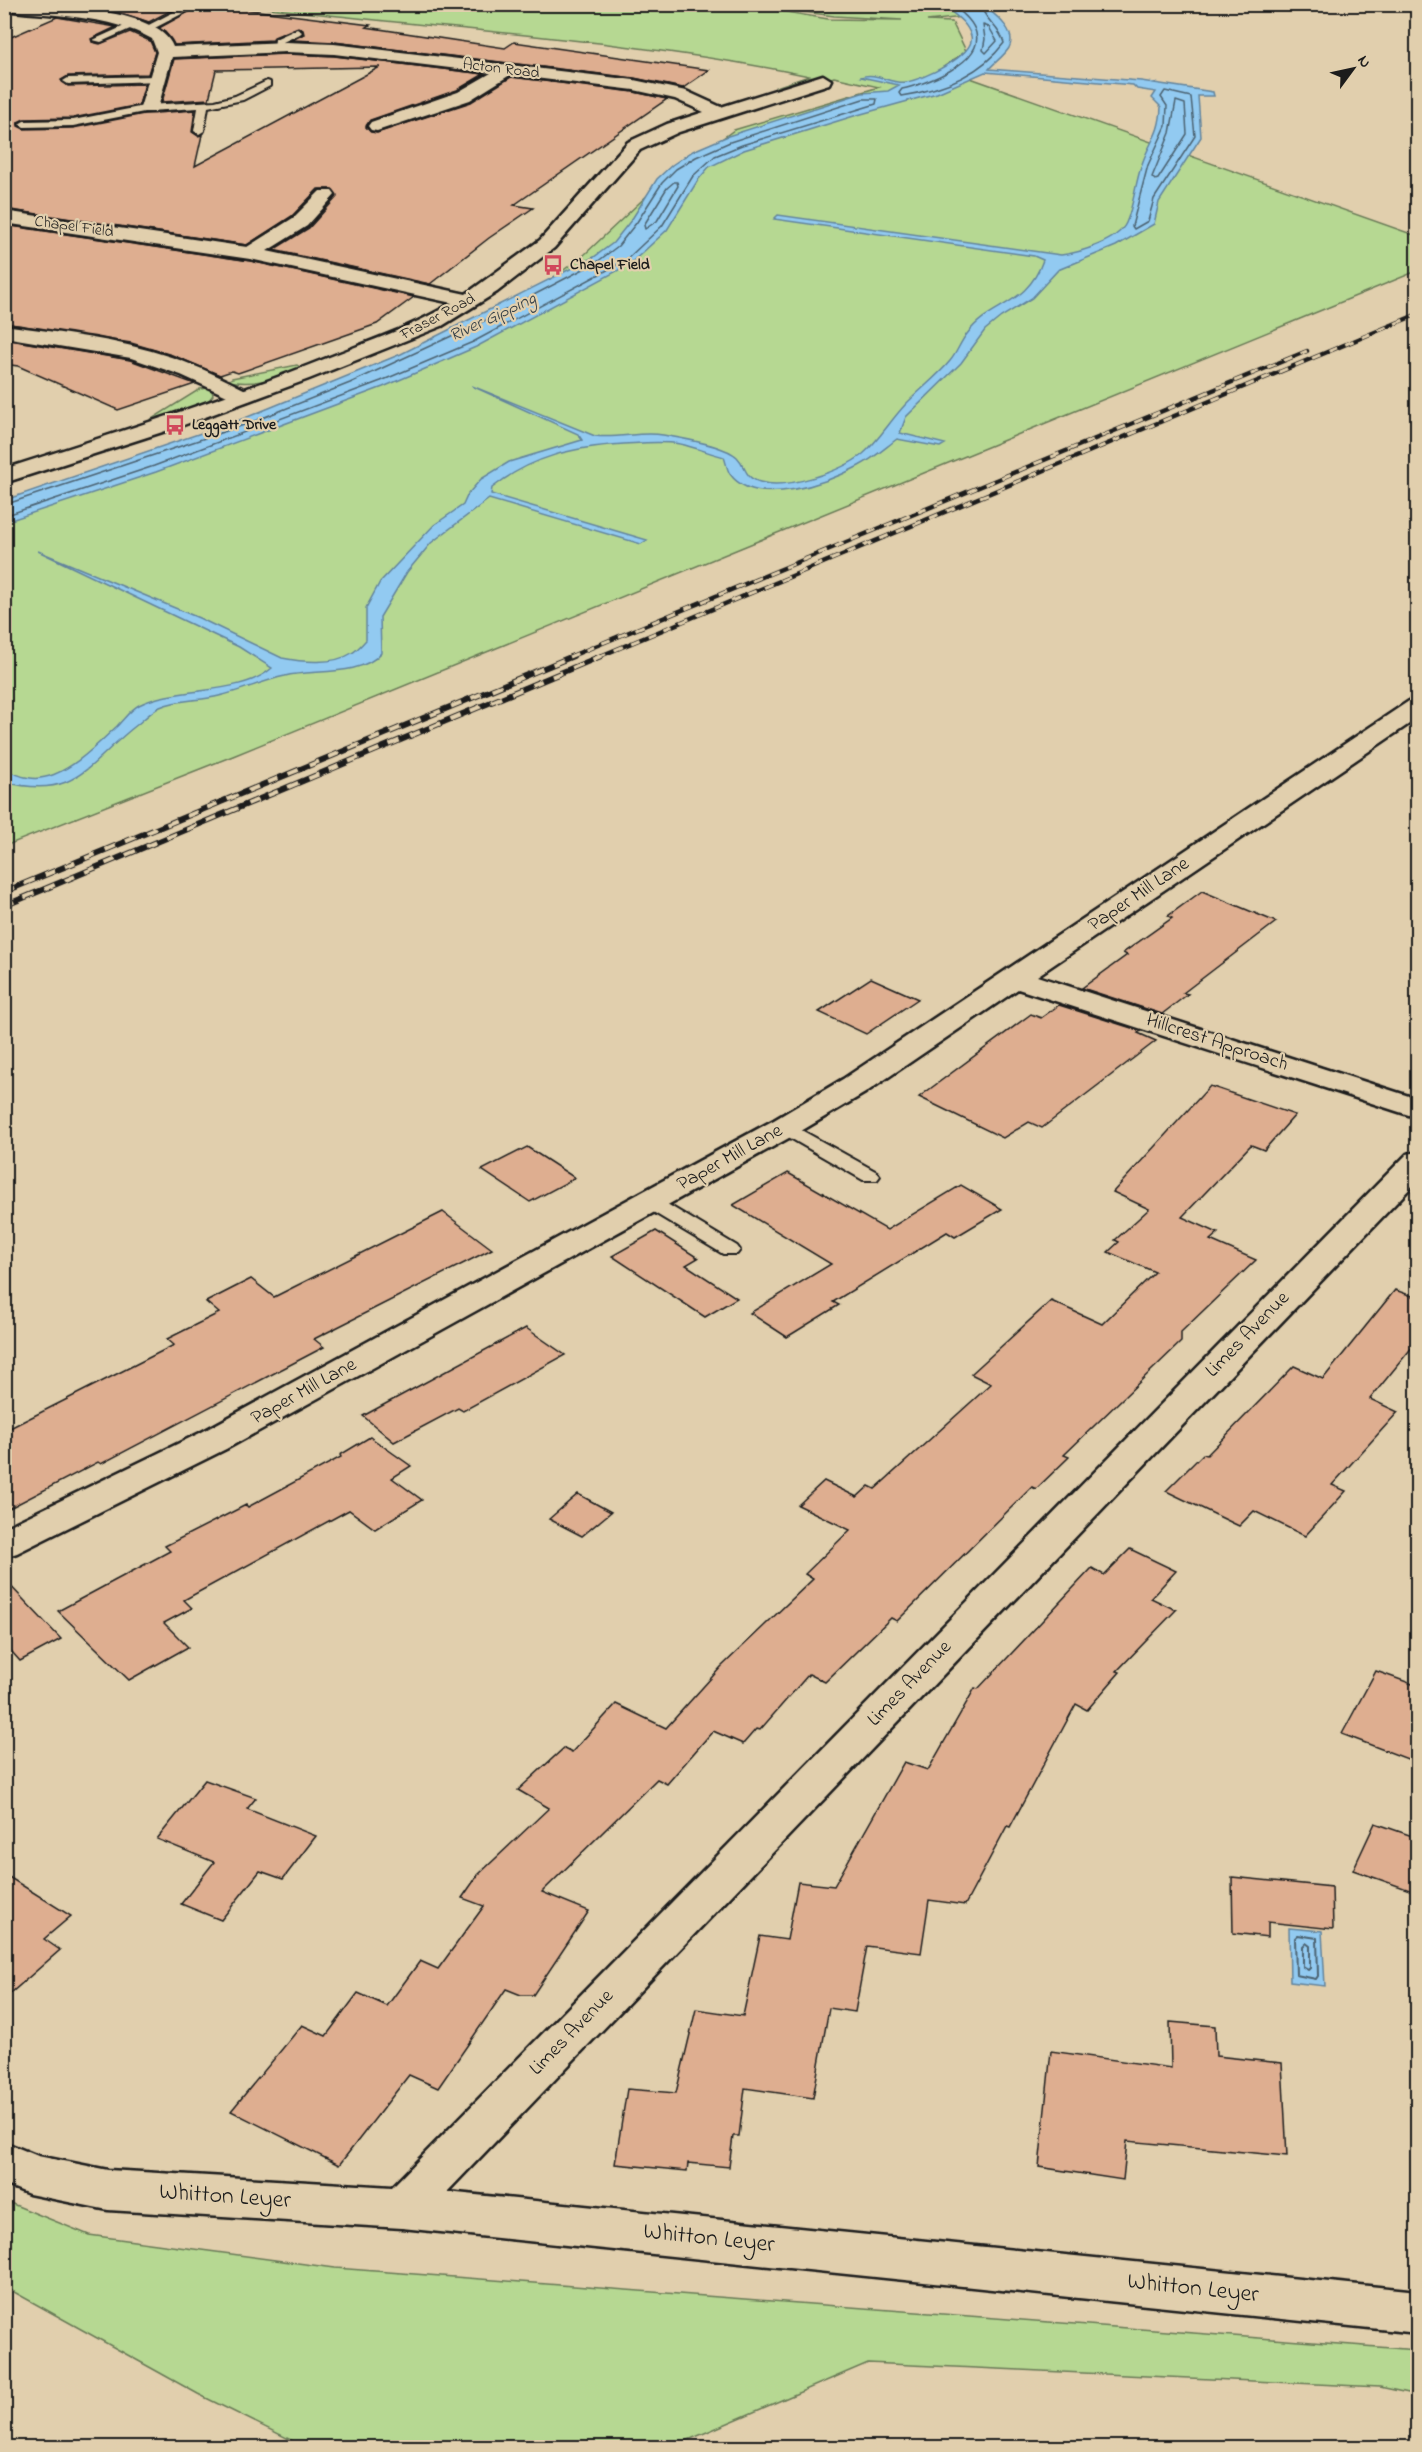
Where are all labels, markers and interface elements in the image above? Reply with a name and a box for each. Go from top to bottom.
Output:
north arrow [1323,39,1383,99]
text: N [1351,51,1377,73]
street label: Acton Road [461,52,541,86]
street label: Chapel Field [33,210,115,244]
bus stop icon: Chapel Field [541,253,565,277]
place label: Chapel Field [570,253,650,277]
water label: River Gipping [445,286,542,349]
street label: Fraser Road [395,287,480,347]
bus stop icon: Leggatt Drive [163,413,187,437]
place label: Leggatt Drive [192,413,277,438]
street label: Paper Mill Lane [1083,850,1196,940]
street label: Hillcrest Approach [1142,1006,1292,1080]
street label: Paper Mill Lane [672,1117,788,1199]
street label: Limes Avenue [1199,1285,1297,1385]
street label: Paper Mill Lane [246,1351,362,1433]
street label: Limes Avenue [861,1634,959,1734]
street label: Limes Avenue [523,1983,621,2083]
street label: Whitton Leyer [158,2175,293,2220]
street label: Whitton Leyer [641,2215,777,2264]
street label: Whitton Leyer [1125,2265,1261,2314]

